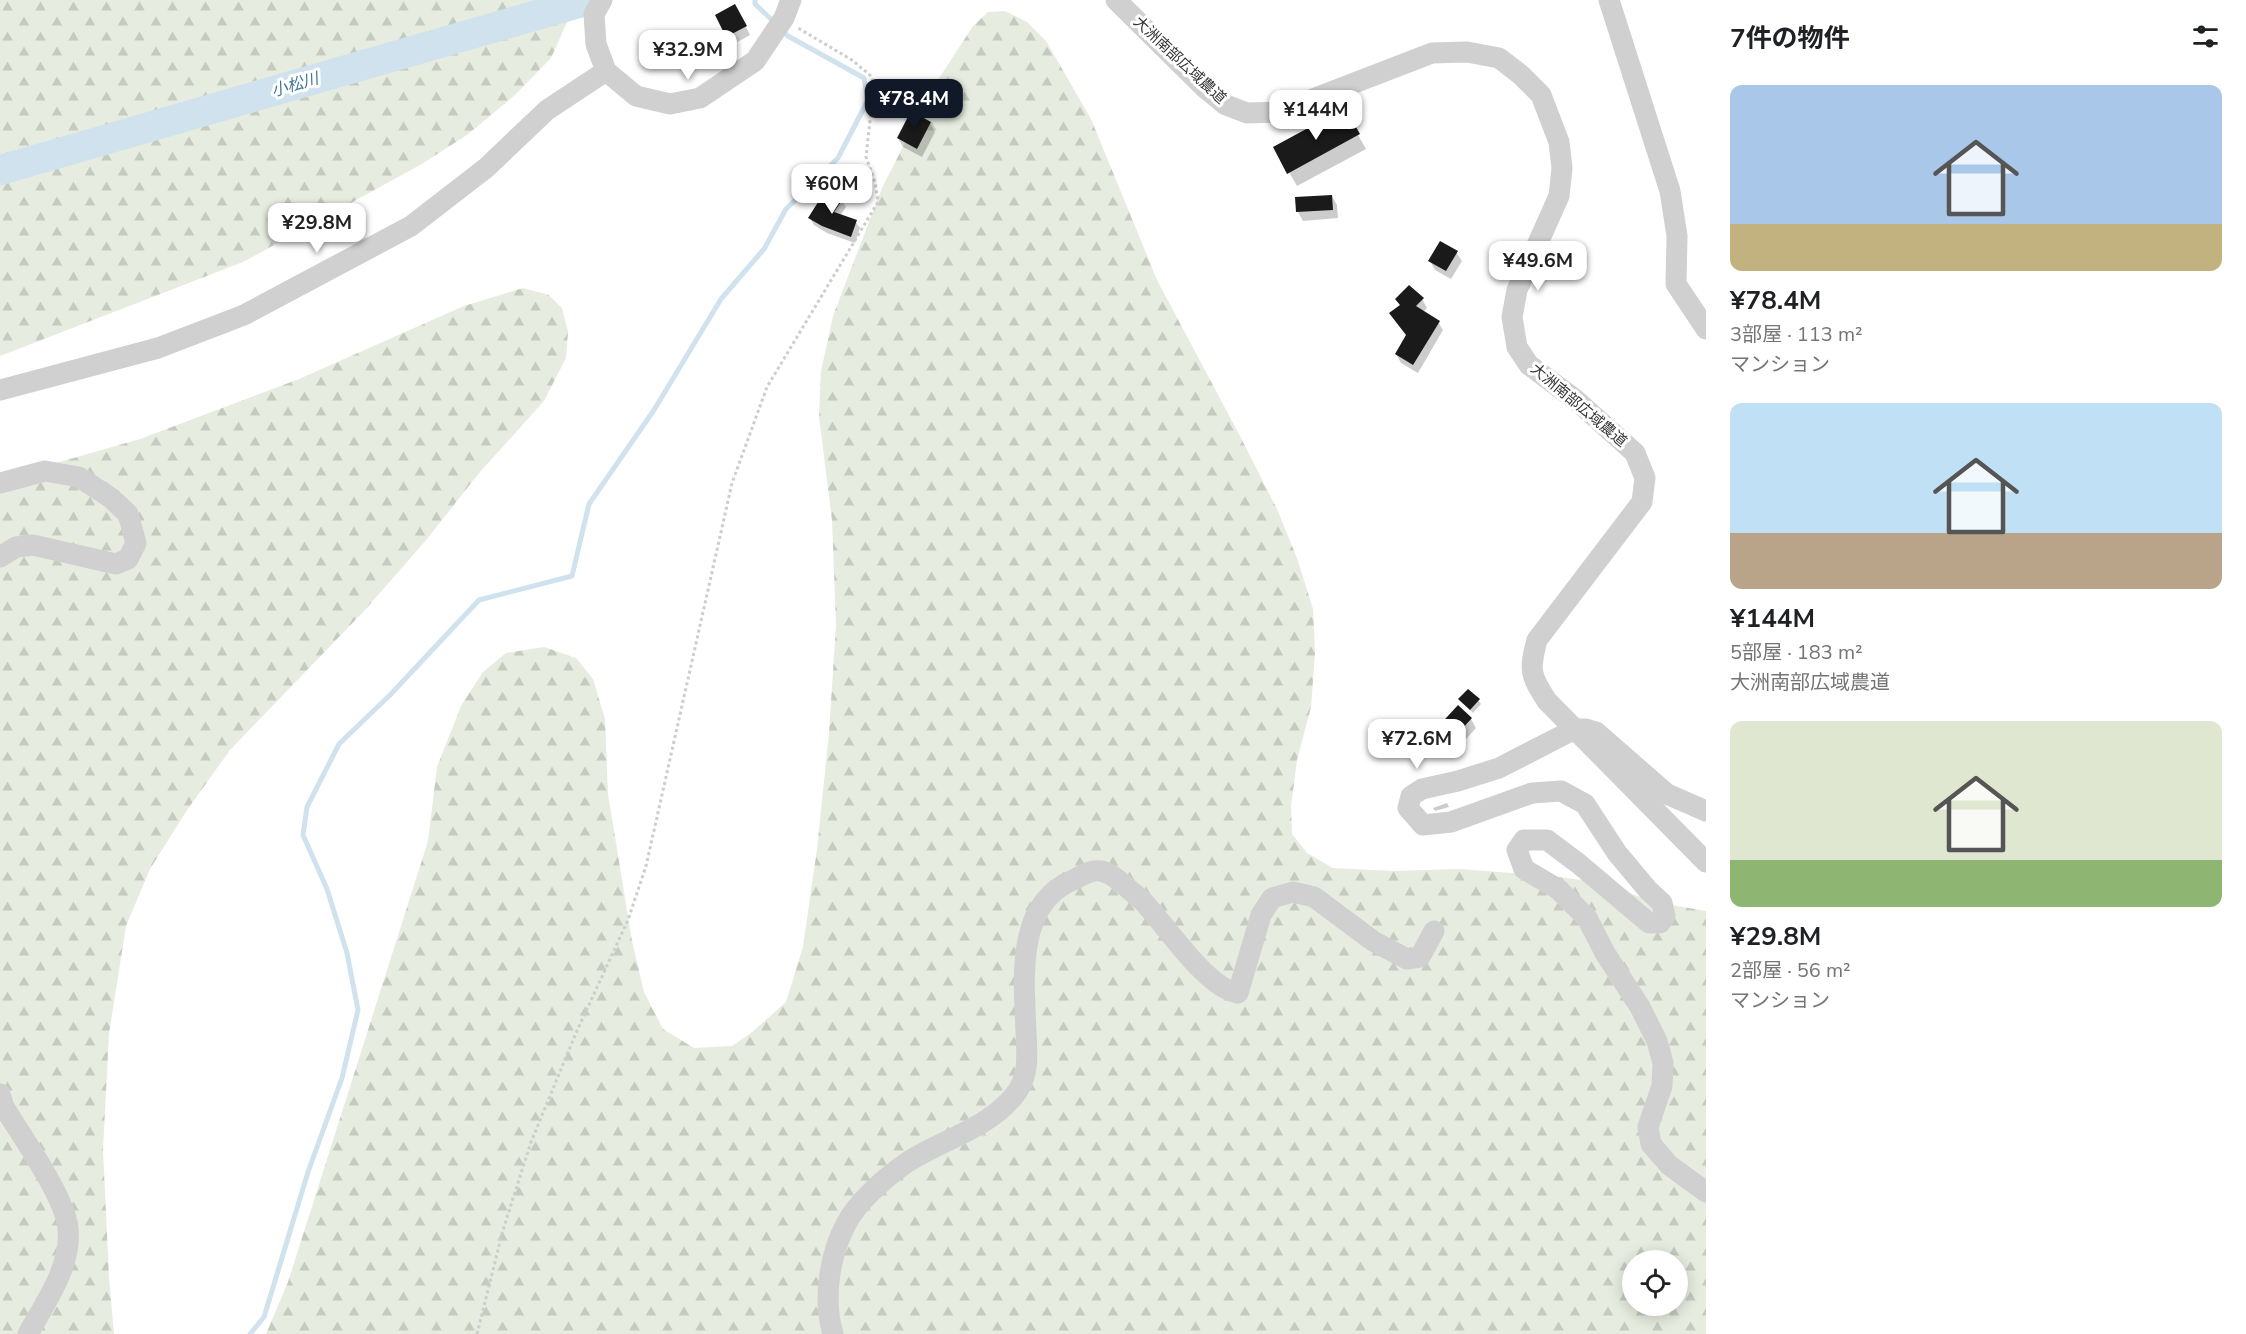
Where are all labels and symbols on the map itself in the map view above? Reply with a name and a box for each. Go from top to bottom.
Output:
street label: 大洲南部広域農道 [1129,12,1231,108]
pin: ¥32.9M [639,30,737,81]
water label: 小松川 [269,67,323,102]
pin: ¥78.4M [865,79,963,130]
pin: ¥144M [1274,90,1358,141]
pin: ¥60M [796,164,868,215]
pin: ¥29.8M [268,203,366,254]
pin: ¥49.6M [1489,241,1587,292]
street label: 大洲南部広域農道 [1527,359,1631,451]
pin: ¥72.6M [1368,719,1466,770]

